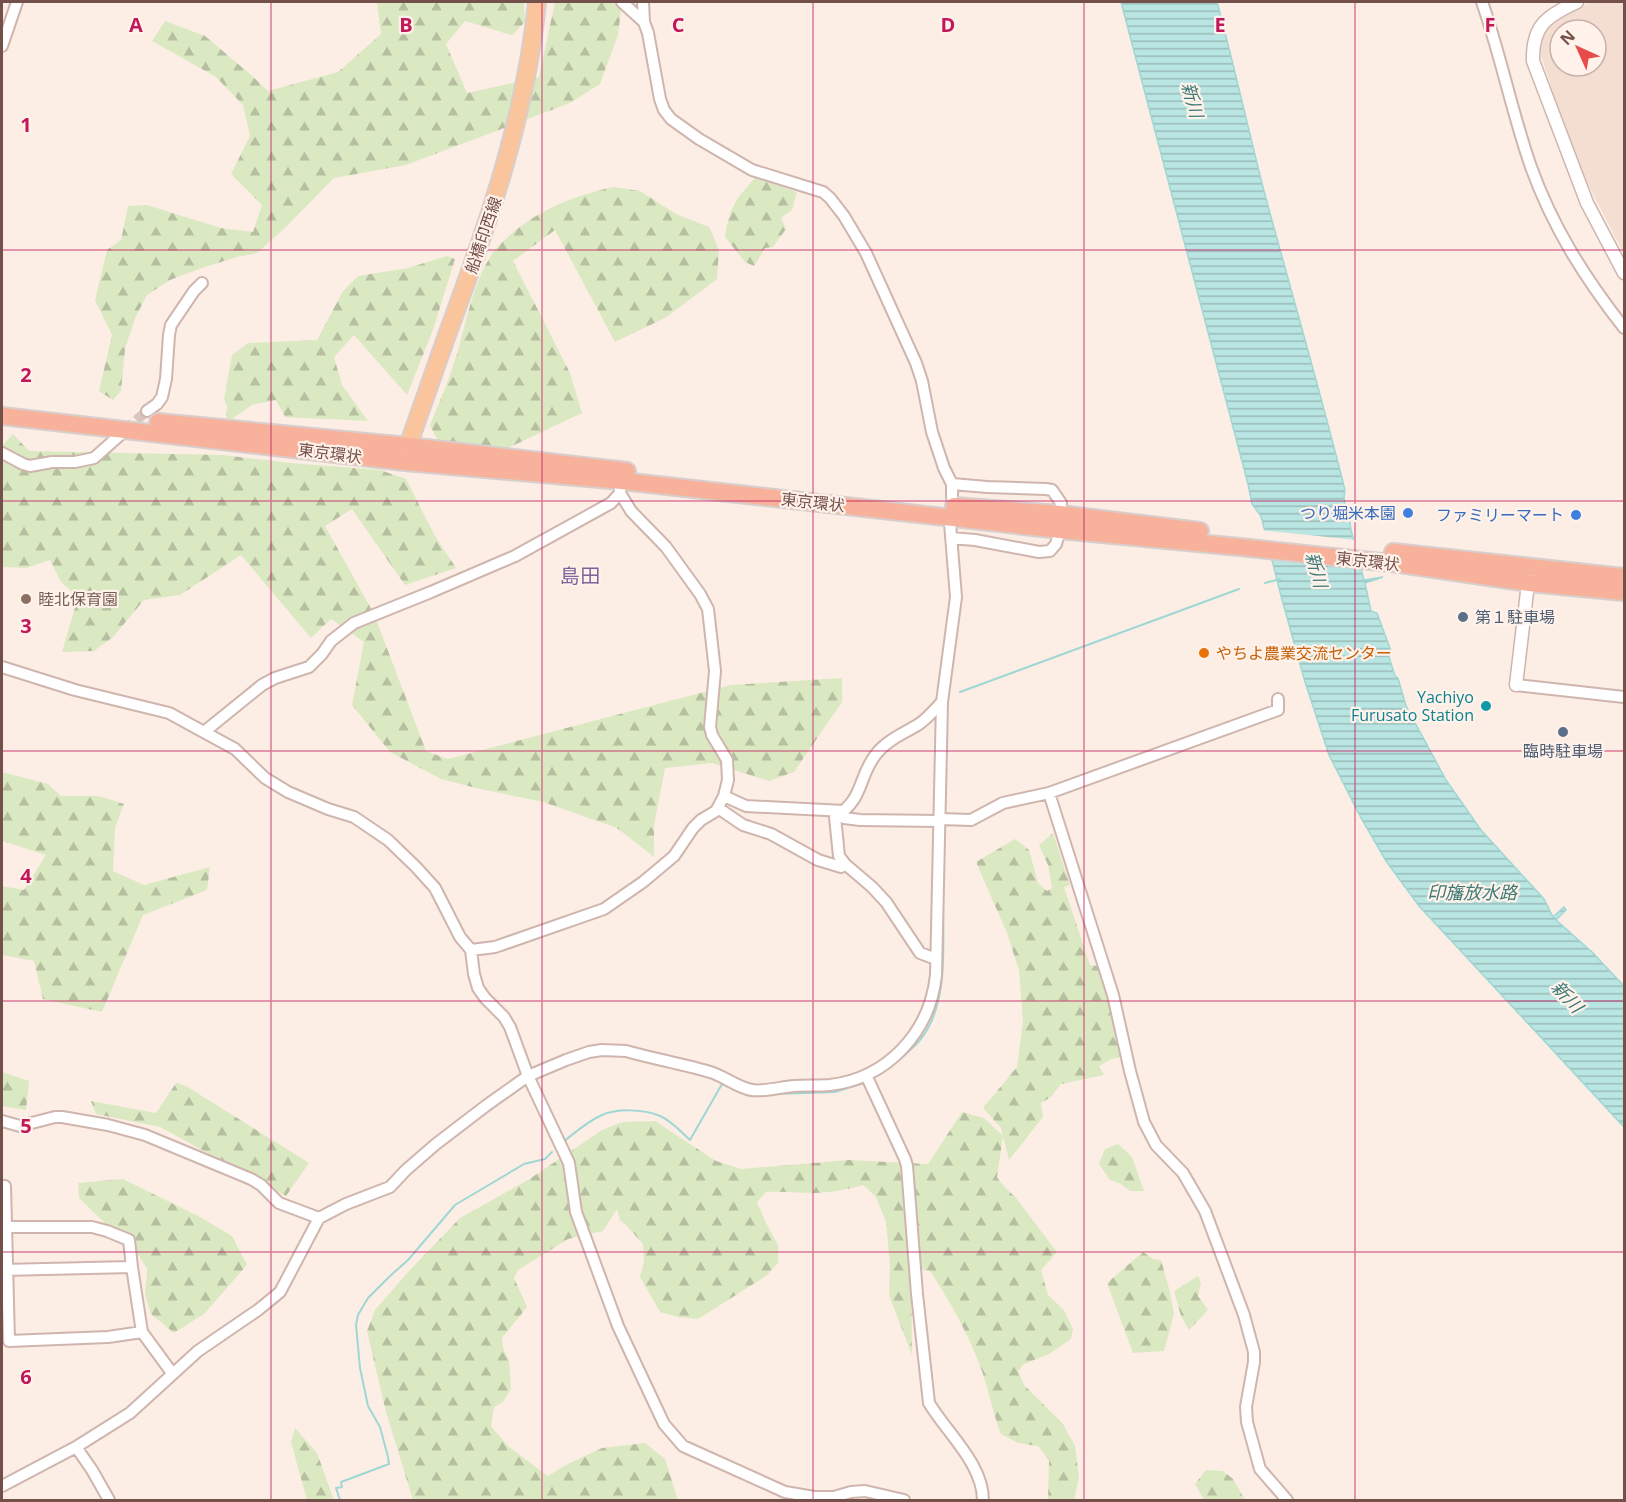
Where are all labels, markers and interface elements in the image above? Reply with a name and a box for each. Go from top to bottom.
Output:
text: A [129,11,143,38]
text: B [399,11,413,38]
text: C [672,11,685,38]
text: D [941,11,955,38]
text: E [1214,11,1226,38]
text: F [1485,11,1495,38]
north arrow [1548,18,1608,78]
text: N [1555,25,1580,50]
water label: 新川 [1177,79,1210,122]
text: 1 [20,111,32,138]
street label: 船橋印西線 [460,194,506,276]
text: 2 [20,361,32,388]
street label: 東京環状 [297,438,363,468]
street label: 東京環状 [780,488,846,516]
place label: つり堀米本園 [1300,502,1396,524]
place label: ファミリーマート [1436,504,1564,526]
marker: つり堀米本園 [1401,506,1415,520]
marker: ファミリーマート [1569,508,1583,522]
street label: 東京環状 [1335,547,1401,575]
water label: 新川 [1301,549,1334,592]
district label: 島田 [560,562,600,589]
place label: 睦北保育園 [38,588,118,610]
marker: 睦北保育園 [19,592,33,606]
place label: 第１駐車場 [1475,606,1555,628]
marker: 第１駐車場 [1456,610,1470,624]
text: 3 [20,612,32,639]
place label: やちよ農業交流センター [1216,642,1392,664]
marker: やちよ農業交流センター [1197,646,1211,660]
place label: Yachiyo Furusato Station [1351,686,1474,726]
marker: Yachiyo Furusato Station [1479,699,1493,713]
marker: 臨時駐車場 [1556,725,1570,739]
place label: 臨時駐車場 [1523,740,1603,762]
text: 4 [20,862,32,889]
water label: 印旛放水路 [1427,880,1519,904]
water label: 新川 [1547,975,1590,1019]
text: 5 [20,1112,32,1139]
text: 6 [20,1363,32,1390]

